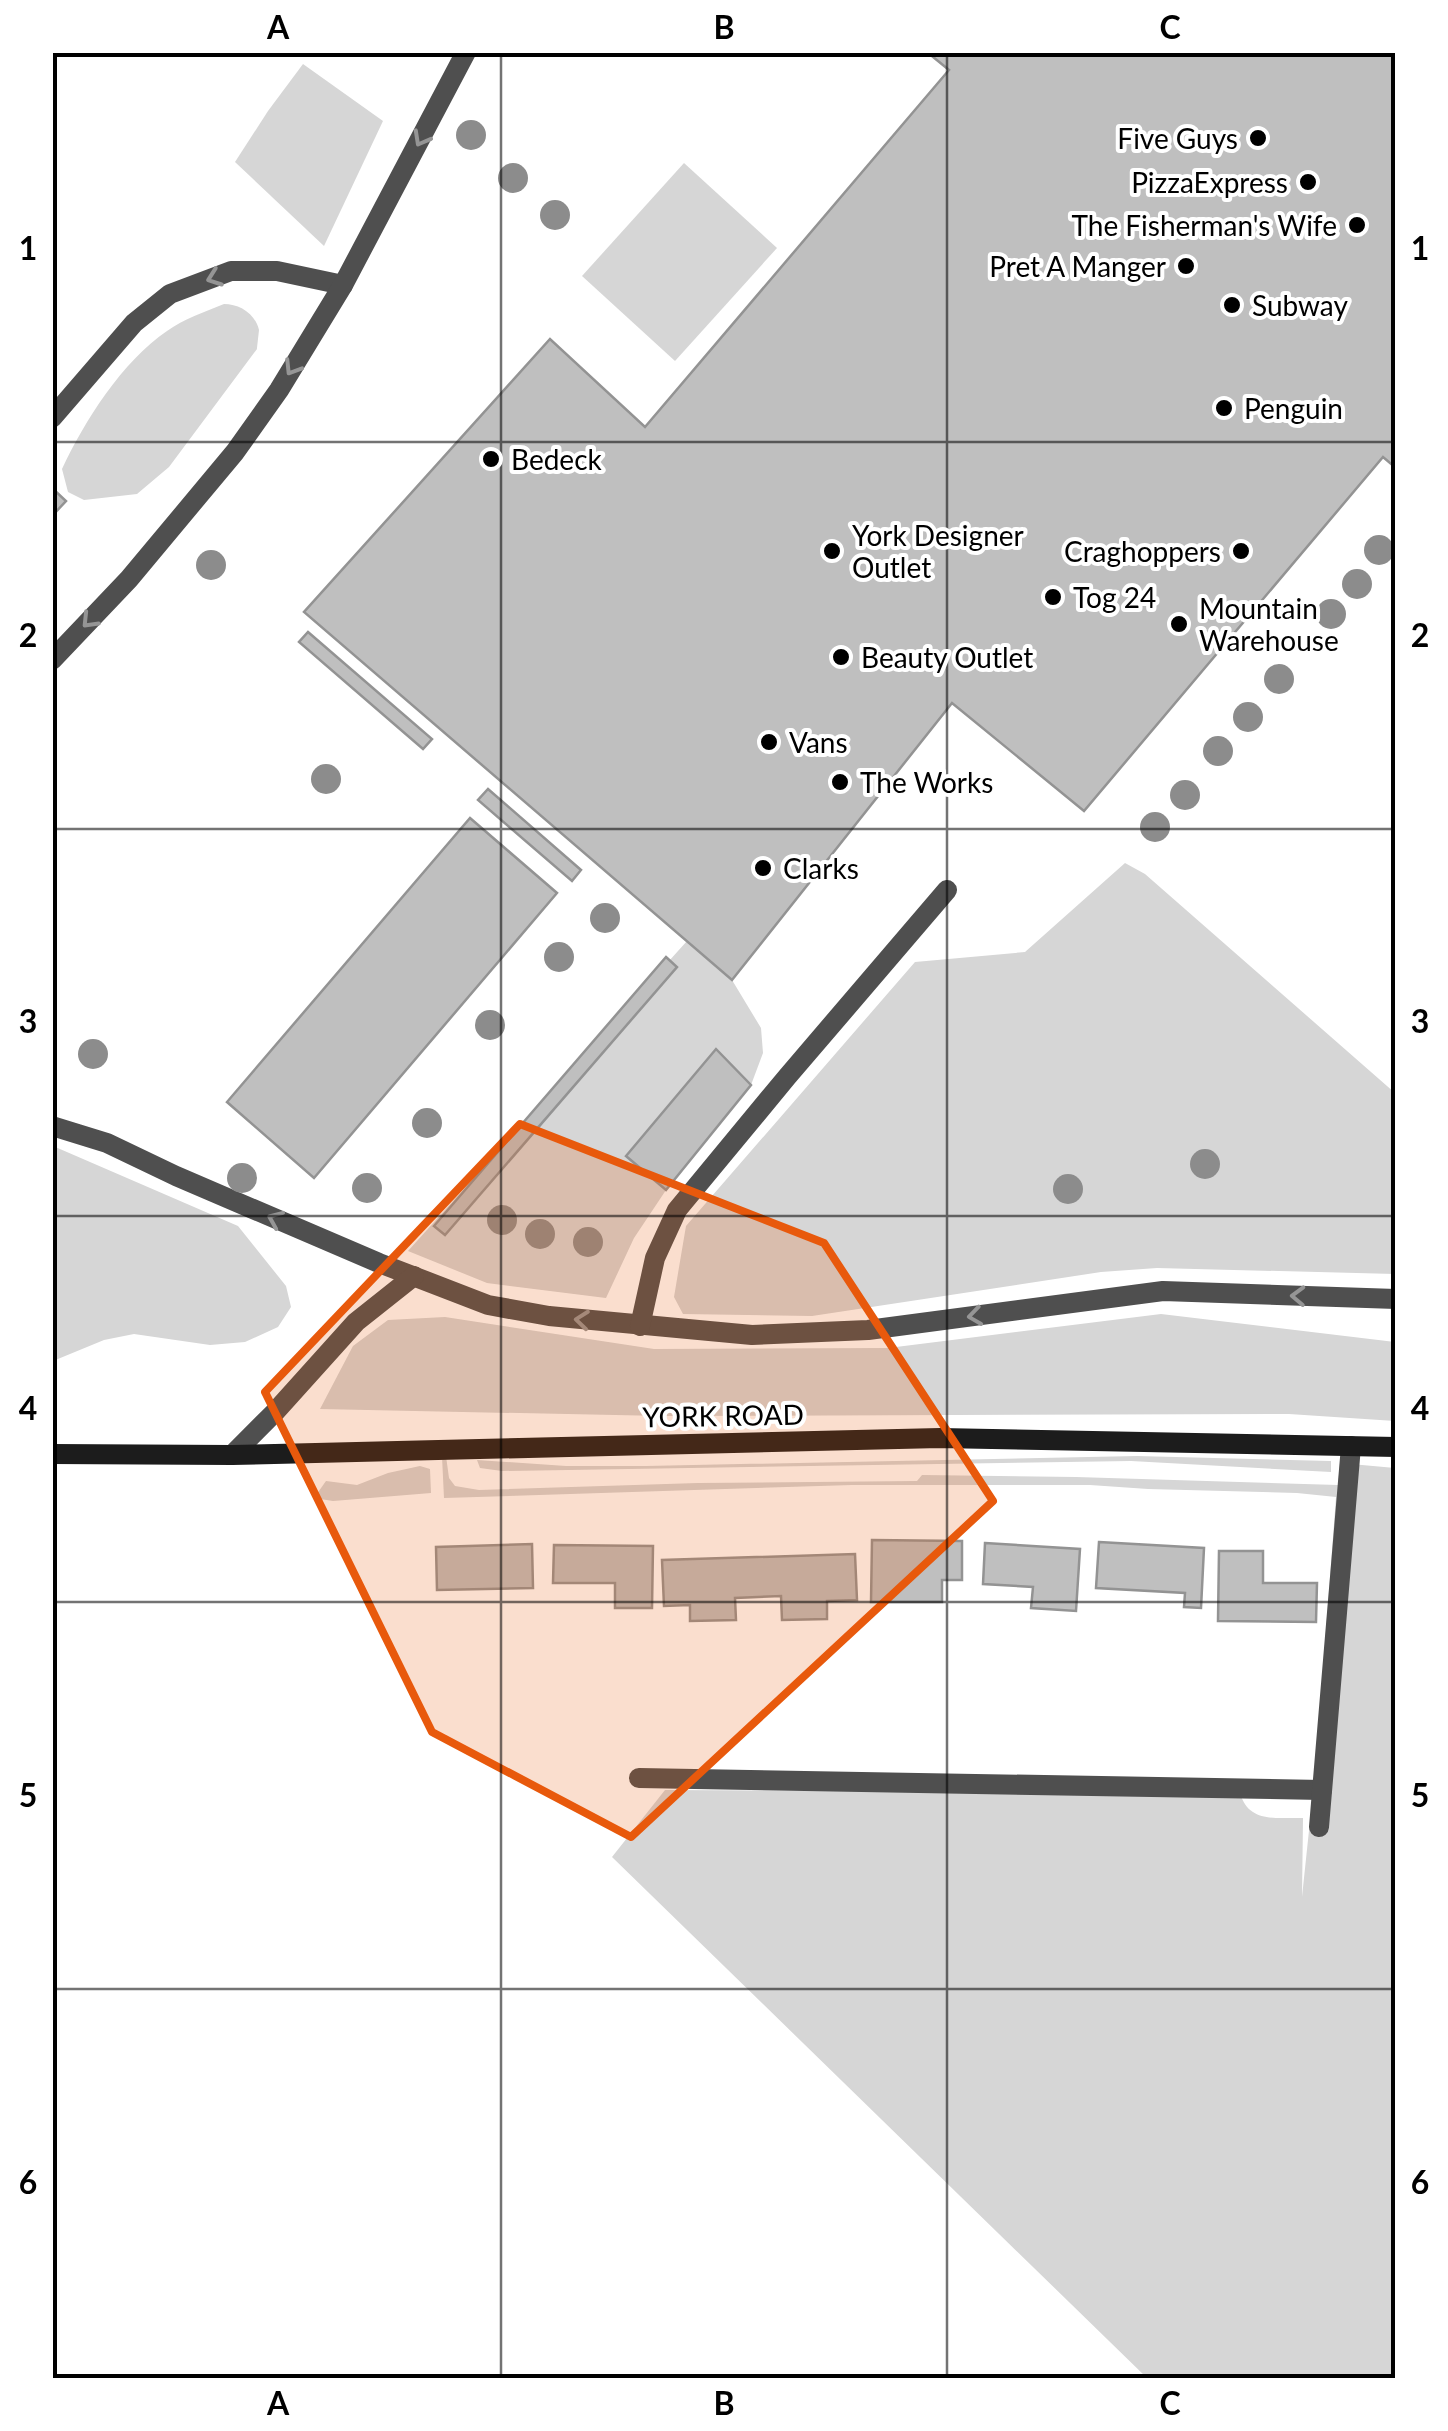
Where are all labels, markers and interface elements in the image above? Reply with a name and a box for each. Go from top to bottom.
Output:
text: A [266,7,290,46]
text: B [713,7,735,46]
text: C [1159,7,1181,46]
place label: Five Guys [1117,121,1238,155]
marker: Five Guys [1247,127,1269,149]
one-way arrow [414,128,434,146]
place label: PizzaExpress [1131,165,1288,199]
marker: PizzaExpress [1297,171,1319,193]
place label: The Fisherman's Wife [1071,208,1337,242]
marker: The Fisherman's Wife [1346,214,1368,236]
text: 1 [19,228,37,267]
text: 1 [1411,228,1429,267]
place label: Pret A Manger [989,249,1166,283]
marker: Pret A Manger [1175,255,1197,277]
one-way arrow [206,266,223,287]
place label: Subway [1252,288,1348,322]
marker: Subway [1221,294,1243,316]
one-way arrow [286,357,305,375]
place label: Penguin [1244,391,1343,425]
marker: Penguin [1213,397,1235,419]
place label: Bedeck [511,442,603,476]
marker: Bedeck [480,448,502,470]
place label: York Designer Outlet [852,518,1024,584]
place label: Craghoppers [1064,534,1221,568]
marker: York Designer Outlet [821,540,843,562]
marker: Craghoppers [1230,540,1252,562]
place label: Tog 24 [1073,580,1156,614]
marker: Tog 24 [1042,586,1064,608]
place label: Mountain Warehouse [1199,591,1339,657]
one-way arrow [83,610,101,628]
marker: Mountain Warehouse [1168,613,1190,635]
text: 2 [19,615,37,654]
text: 2 [1411,615,1429,654]
place label: Beauty Outlet [861,640,1033,674]
marker: Beauty Outlet [830,646,852,668]
place label: Vans [789,725,848,759]
marker: Vans [758,731,780,753]
place label: The Works [860,765,993,799]
marker: The Works [829,771,851,793]
place label: Clarks [783,851,859,885]
marker: Clarks [752,857,774,879]
text: 3 [19,1001,37,1040]
text: 3 [1411,1001,1429,1040]
one-way arrow [267,1211,285,1231]
one-way arrow [1290,1285,1306,1306]
one-way arrow [966,1305,982,1326]
one-way arrow [573,1310,589,1331]
text: 4 [19,1388,37,1427]
text: 4 [1411,1388,1429,1427]
street label: YORK ROAD [642,1397,804,1433]
text: 5 [19,1775,37,1814]
text: 5 [1411,1775,1429,1814]
text: 6 [19,2162,37,2201]
text: 6 [1411,2162,1429,2201]
text: A [266,2383,290,2422]
text: B [713,2383,735,2422]
text: C [1159,2383,1181,2422]

